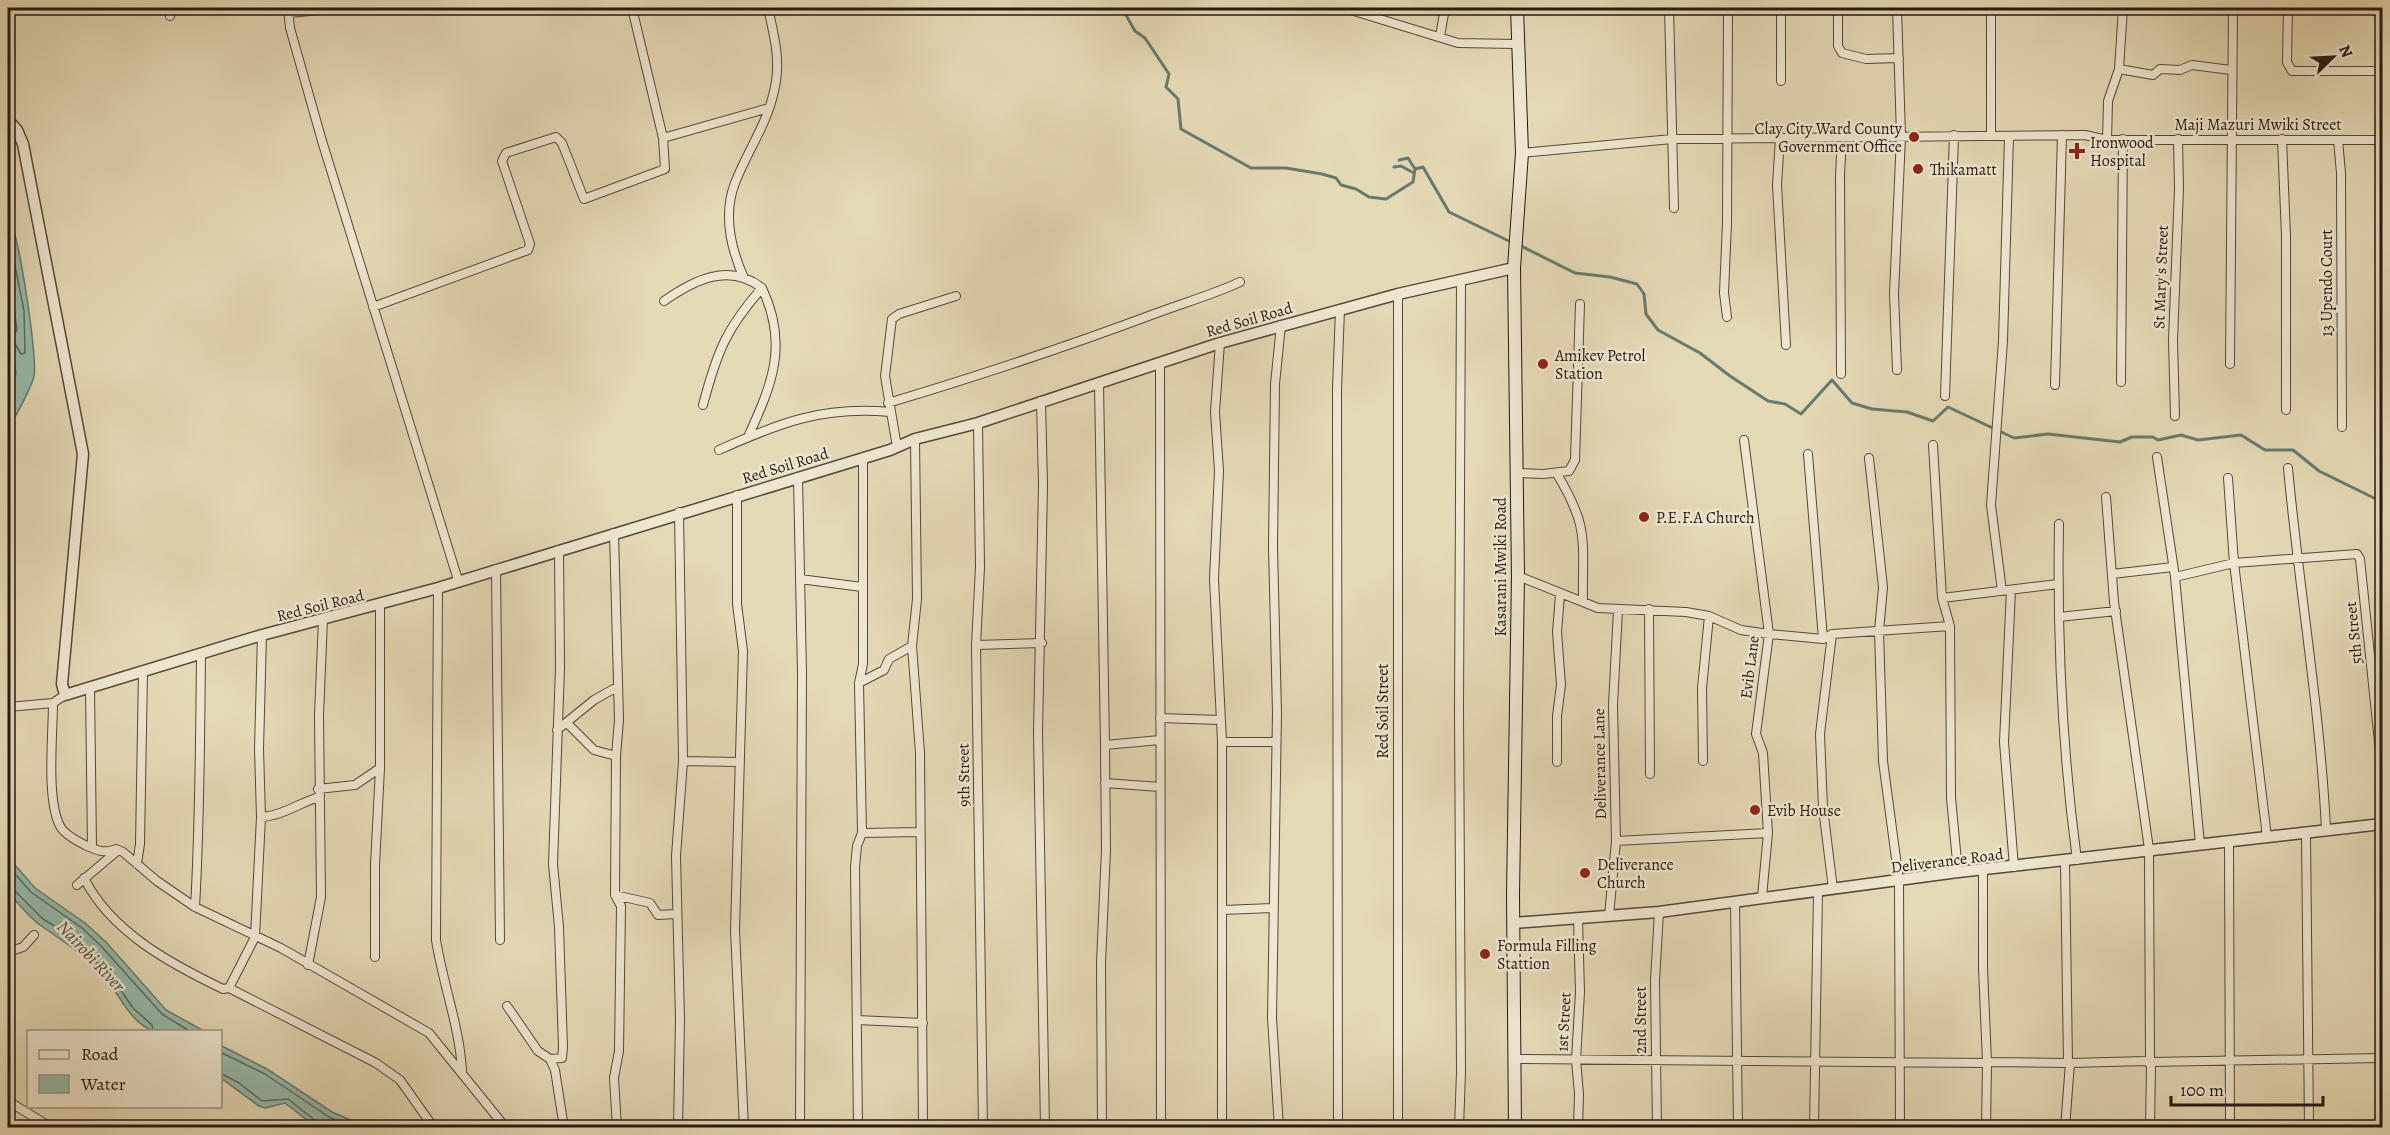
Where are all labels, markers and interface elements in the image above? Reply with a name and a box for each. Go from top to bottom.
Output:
north arrow [2303,27,2363,87]
text: N [2333,42,2358,61]
street label: Maji Mazuri Mwiki Street [2174,114,2342,136]
place label: Clay City Ward County Government Office [1755,118,1903,158]
marker: Clay City Ward County Government Office [1907,130,1921,144]
place label: Ironwood Hospital [2090,132,2154,172]
marker: Ironwood Hospital [2068,142,2086,160]
place label: Thikamatt [1930,159,1997,181]
marker: Thikamatt [1911,162,1925,176]
street label: St Mary's Street [2148,225,2174,329]
street label: 13 Upendo Court [2316,229,2338,337]
street label: Red Soil Road [1203,297,1296,343]
place label: Amikev Petrol Station [1554,345,1645,385]
marker: Amikev Petrol Station [1536,357,1550,371]
street label: Red Soil Road [739,442,832,490]
street label: Kasarani Mwiki Road [1490,497,1512,637]
place label: P.E.F.A Church [1656,507,1755,529]
marker: P.E.F.A Church [1637,510,1651,524]
street label: Red Soil Road [274,584,367,627]
street label: 5th Street [2340,600,2368,665]
street label: Evib Lane [1735,634,1765,700]
street label: Red Soil Street [1372,663,1394,759]
street label: Deliverance Lane [1588,708,1612,820]
street label: 9th Street [952,743,976,807]
place label: Evib House [1767,800,1841,822]
marker: Evib House [1748,803,1762,817]
street label: Deliverance Road [1890,843,2005,879]
place label: Deliverance Church [1597,854,1674,894]
marker: Deliverance Church [1578,866,1592,880]
water label: Nairobi River [52,915,131,997]
place label: Formula Filling Stattion [1497,935,1597,975]
marker: Formula Filling Stattion [1478,947,1492,961]
street label: 2nd Street [1630,986,1652,1054]
street label: 1st Street [1551,992,1577,1052]
legend [27,1030,222,1108]
text: Road [81,1042,119,1066]
scale bar [2171,1069,2322,1107]
text: Water [80,1072,126,1096]
text: 100 m [2180,1078,2224,1102]

